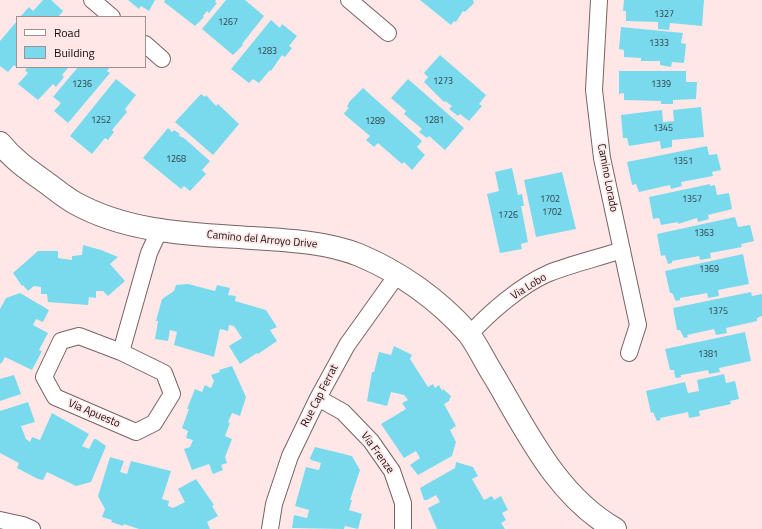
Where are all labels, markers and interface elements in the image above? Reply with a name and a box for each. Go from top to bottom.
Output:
house number: 1327 [654,10,674,20]
legend [16,16,146,68]
house number: 1267 [218,18,238,28]
text: Road [54,23,80,42]
house number: 1333 [649,39,669,49]
text: Building [54,43,95,62]
house number: 1283 [257,47,277,57]
house number: 1273 [433,77,453,87]
house number: 1236 [72,80,92,90]
house number: 1339 [651,80,671,90]
house number: 1252 [91,116,111,126]
house number: 1281 [424,116,444,126]
house number: 1289 [365,117,385,127]
house number: 1345 [653,124,673,134]
street label: Camino Lorado [594,143,620,213]
house number: 1268 [166,155,186,165]
house number: 1351 [673,157,693,167]
house number: 1702 [540,195,560,205]
house number: 1357 [682,195,702,205]
house number: 1702 [542,208,562,218]
house number: 1726 [498,211,518,221]
street label: Camino del Arroyo Drive [206,229,318,251]
house number: 1363 [694,229,714,239]
house number: 1369 [699,265,719,275]
street label: Via Lobo [509,271,549,303]
house number: 1375 [708,307,728,317]
house number: 1381 [698,350,718,360]
street label: Rue Cap Ferrat [299,363,341,429]
street label: Via Apuesto [66,397,122,431]
street label: Via Frenze [358,430,396,476]

